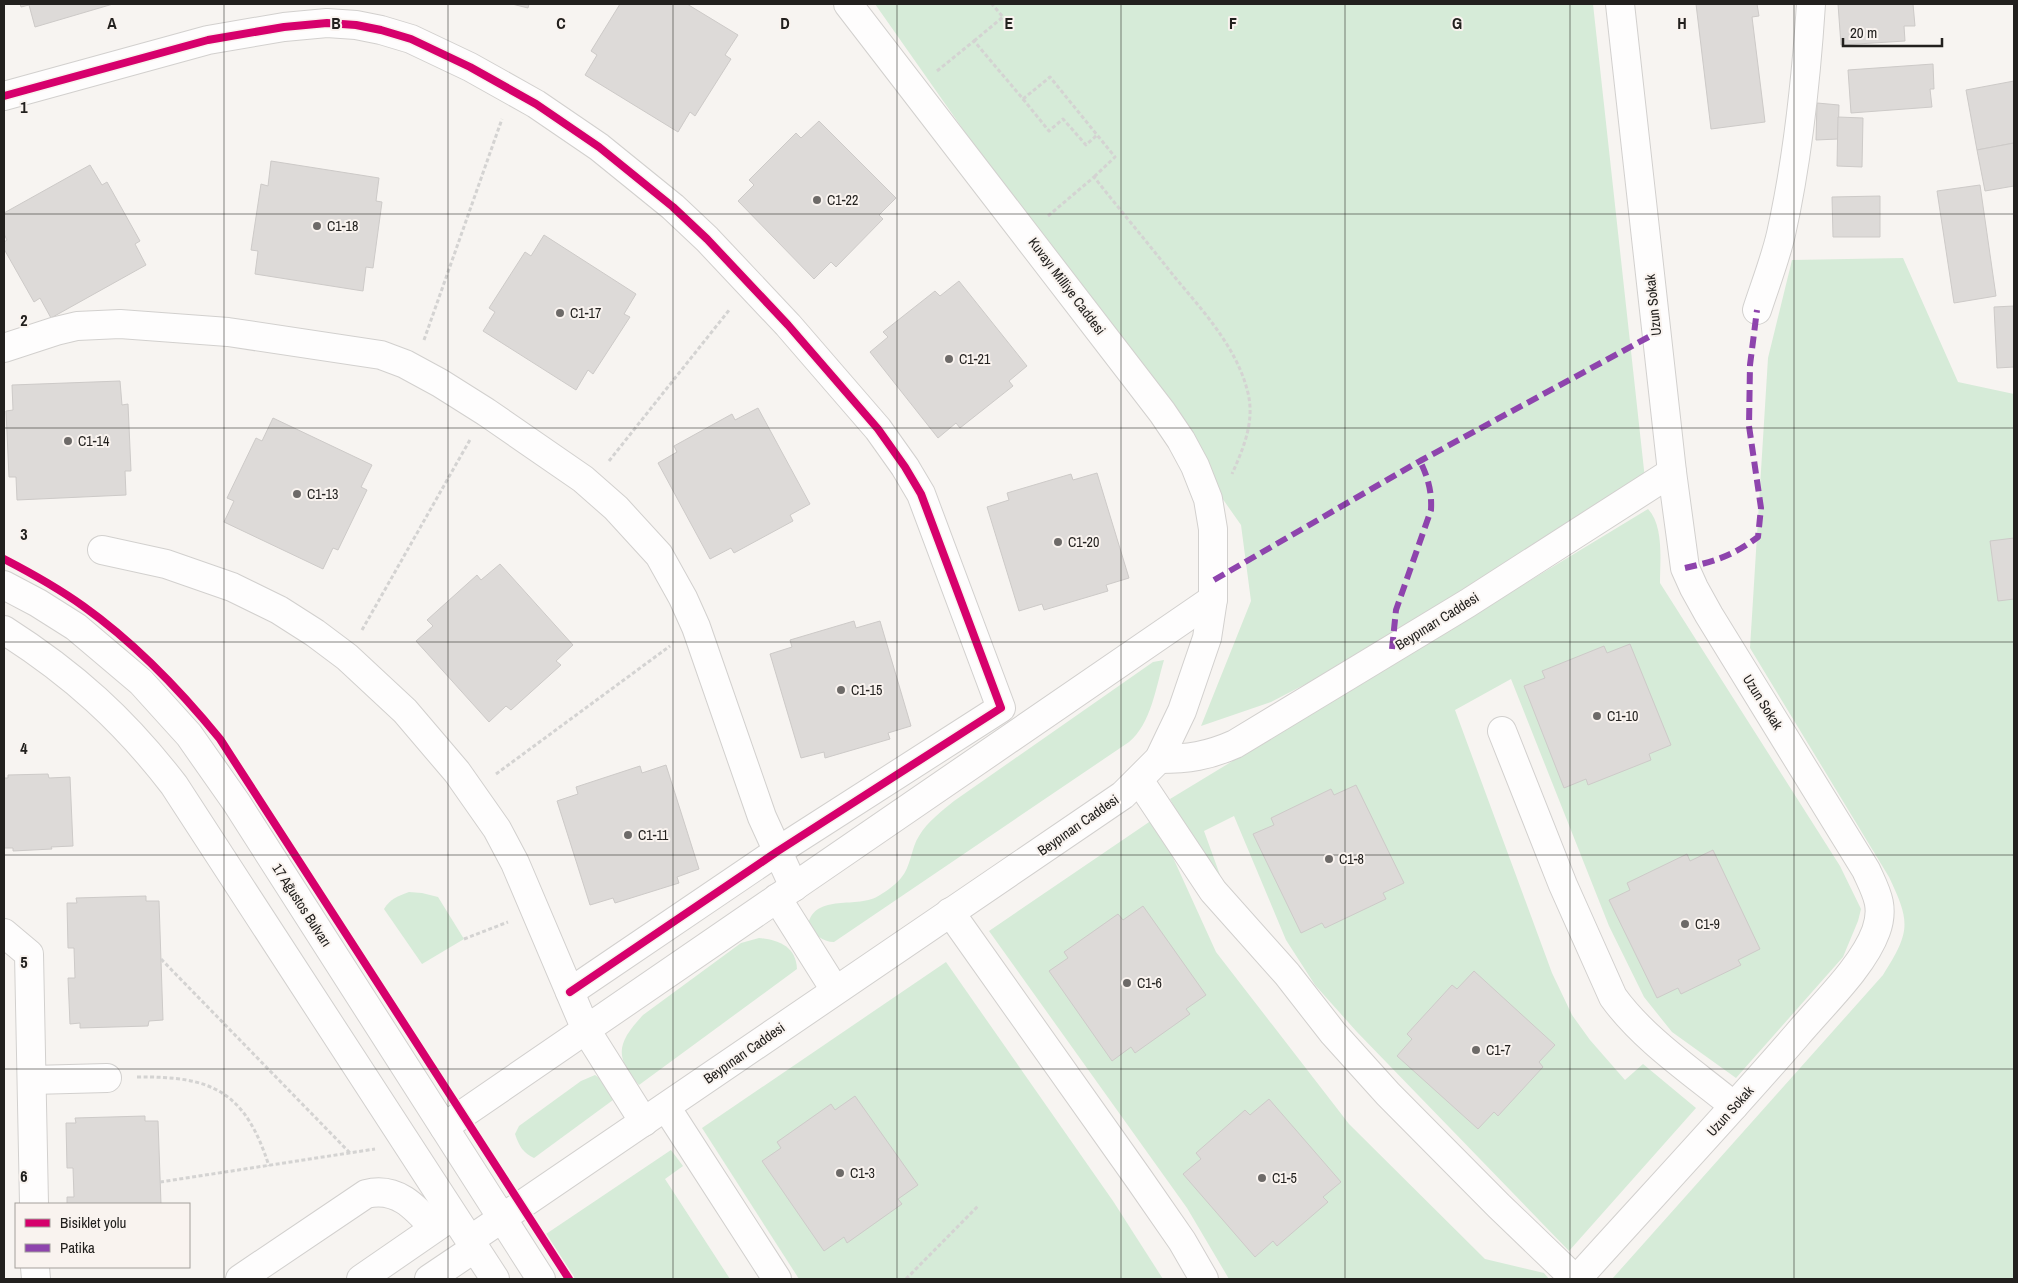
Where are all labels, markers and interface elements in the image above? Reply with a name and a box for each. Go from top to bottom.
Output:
text: A [107,12,117,34]
text: B [331,12,341,34]
text: C [556,12,566,34]
text: D [780,12,790,34]
text: E [1005,12,1014,34]
text: F [1229,12,1237,34]
text: G [1452,12,1462,34]
text: H [1677,12,1687,34]
scale bar [1843,15,1942,47]
text: 20 m [1850,22,1877,43]
text: 1 [20,96,28,118]
place label: C1-22 [827,191,858,209]
marker: C1-22 [811,194,823,206]
place label: C1-18 [327,217,358,235]
marker: C1-18 [311,220,323,232]
street label: Kuvayı Milliye Caddesi [1024,234,1110,338]
street label: Uzun Sokak [1641,273,1665,337]
place label: C1-17 [570,304,601,322]
marker: C1-17 [554,307,566,319]
text: 2 [20,309,28,331]
place label: C1-21 [959,350,991,368]
marker: C1-21 [943,353,955,365]
place label: C1-14 [78,432,110,450]
marker: C1-14 [62,435,74,447]
place label: C1-13 [307,485,338,503]
marker: C1-13 [291,488,303,500]
text: 3 [20,523,28,545]
place label: C1-20 [1068,533,1099,551]
marker: C1-20 [1052,536,1064,548]
street label: Beypınarı Caddesi [1392,588,1482,654]
street label: Uzun Sokak [1739,671,1787,733]
place label: C1-15 [851,681,882,699]
marker: C1-15 [835,684,847,696]
place label: C1-10 [1607,707,1638,725]
marker: C1-10 [1591,710,1603,722]
text: 4 [20,737,28,759]
street label: Beypınarı Caddesi [1034,790,1122,860]
place label: C1-11 [638,826,669,844]
marker: C1-11 [622,829,634,841]
place label: C1-8 [1339,850,1364,868]
marker: C1-8 [1323,853,1335,865]
street label: 17 Ağustos Bulvarı [268,860,336,950]
place label: C1-9 [1695,915,1720,933]
marker: C1-9 [1679,918,1691,930]
text: 5 [20,951,28,973]
place label: C1-6 [1137,974,1162,992]
marker: C1-6 [1121,977,1133,989]
street label: Beypınarı Caddesi [700,1018,788,1088]
place label: C1-7 [1486,1041,1511,1059]
marker: C1-7 [1470,1044,1482,1056]
street label: Uzun Sokak [1703,1082,1758,1140]
place label: C1-3 [850,1164,875,1182]
text: 6 [20,1165,28,1187]
marker: C1-3 [834,1167,846,1179]
place label: C1-5 [1272,1169,1297,1187]
marker: C1-5 [1256,1172,1268,1184]
legend [15,1203,190,1268]
text: Bisiklet yolu [60,1212,126,1233]
text: Patika [60,1237,95,1258]

